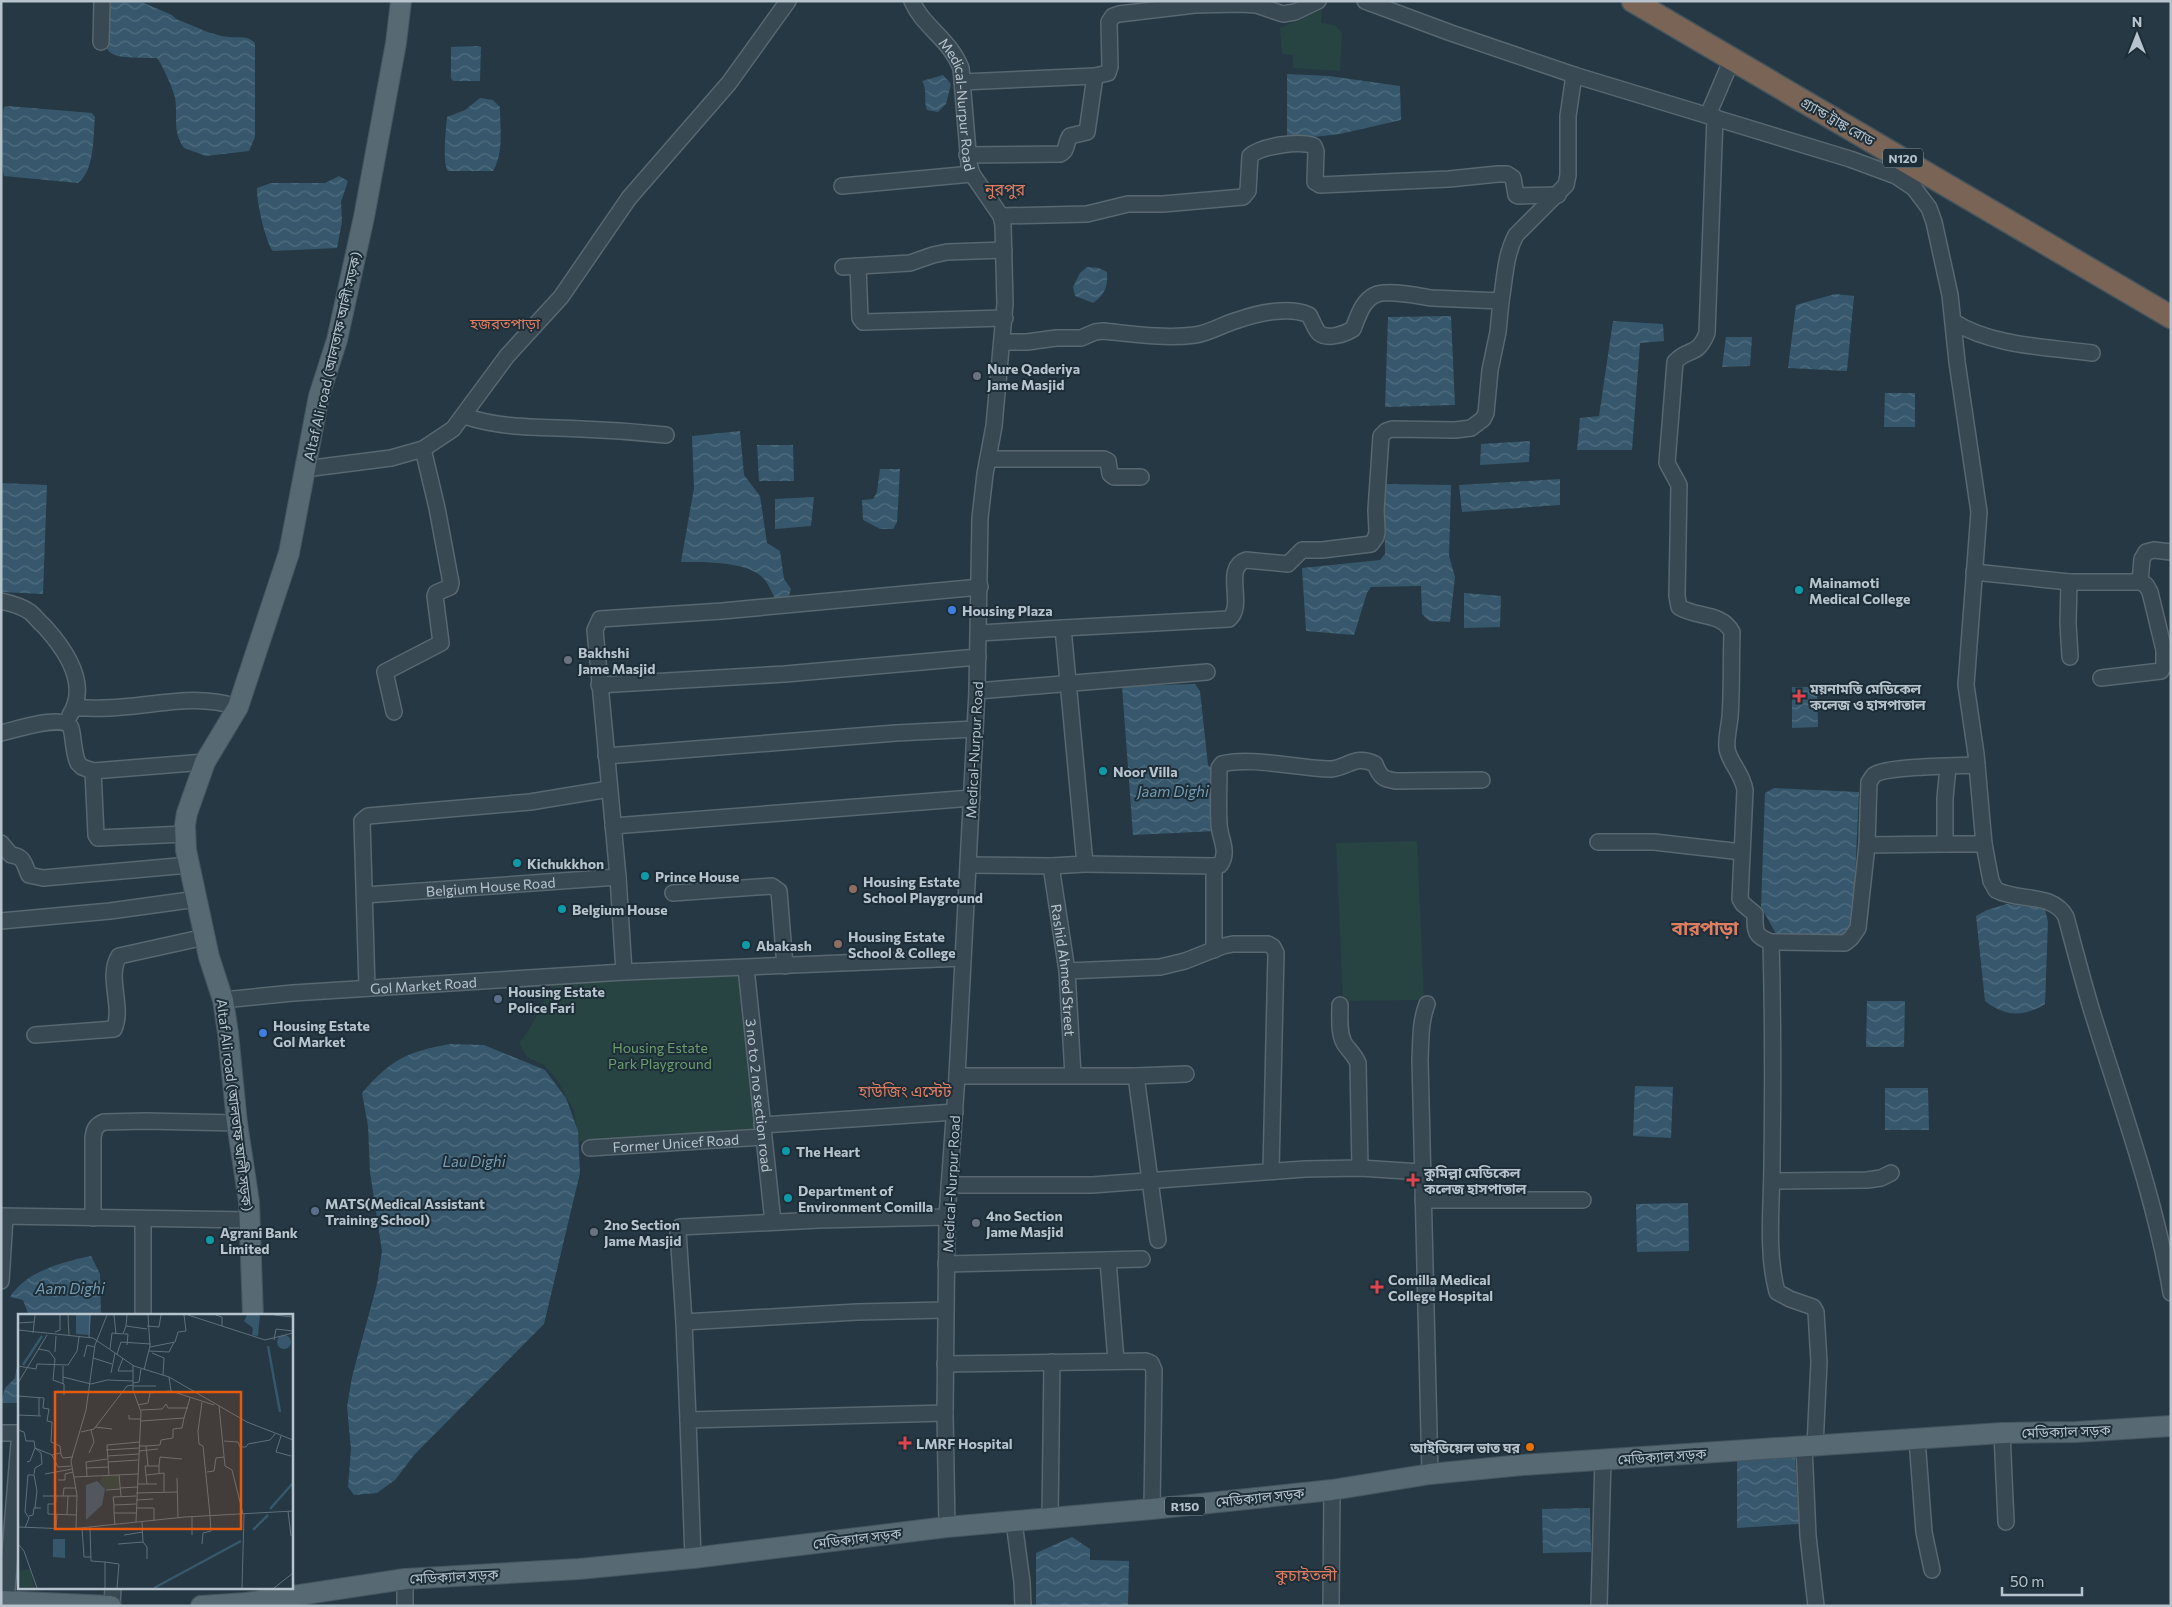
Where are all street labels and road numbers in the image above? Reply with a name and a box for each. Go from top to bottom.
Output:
street label: Medical-Nurpur Road [936,34,979,173]
street label: গ্র্যান্ড ট্রাঙ্ক রোড [1798,93,1879,149]
road number: N120 [1883,148,1923,168]
street label: Altaf Ali road (আলতাফ আলী সড়ক) [300,250,364,462]
street label: Medical-Nurpur Road [962,681,986,819]
street label: Belgium House Road [425,873,556,899]
street label: Rashid Ahmed Street [1048,903,1079,1037]
street label: Gol Market Road [370,973,477,997]
street label: Altaf Ali road (আলতাফ আলী সড়ক) [214,998,256,1212]
street label: 3 no to 2 no section road [743,1018,776,1173]
street label: Medical-Nurpur Road [939,1115,963,1253]
street label: Former Unicef Road [612,1130,740,1155]
street label: মেডিক্যাল সড়ক [2021,1421,2111,1441]
street label: মেডিক্যাল সড়ক [1617,1444,1708,1468]
street label: মেডিক্যাল সড়ক [1215,1484,1306,1510]
road number: R150 [1165,1496,1205,1515]
street label: মেডিক্যাল সড়ক [812,1524,903,1552]
street label: মেডিক্যাল সড়ক [409,1565,500,1587]

